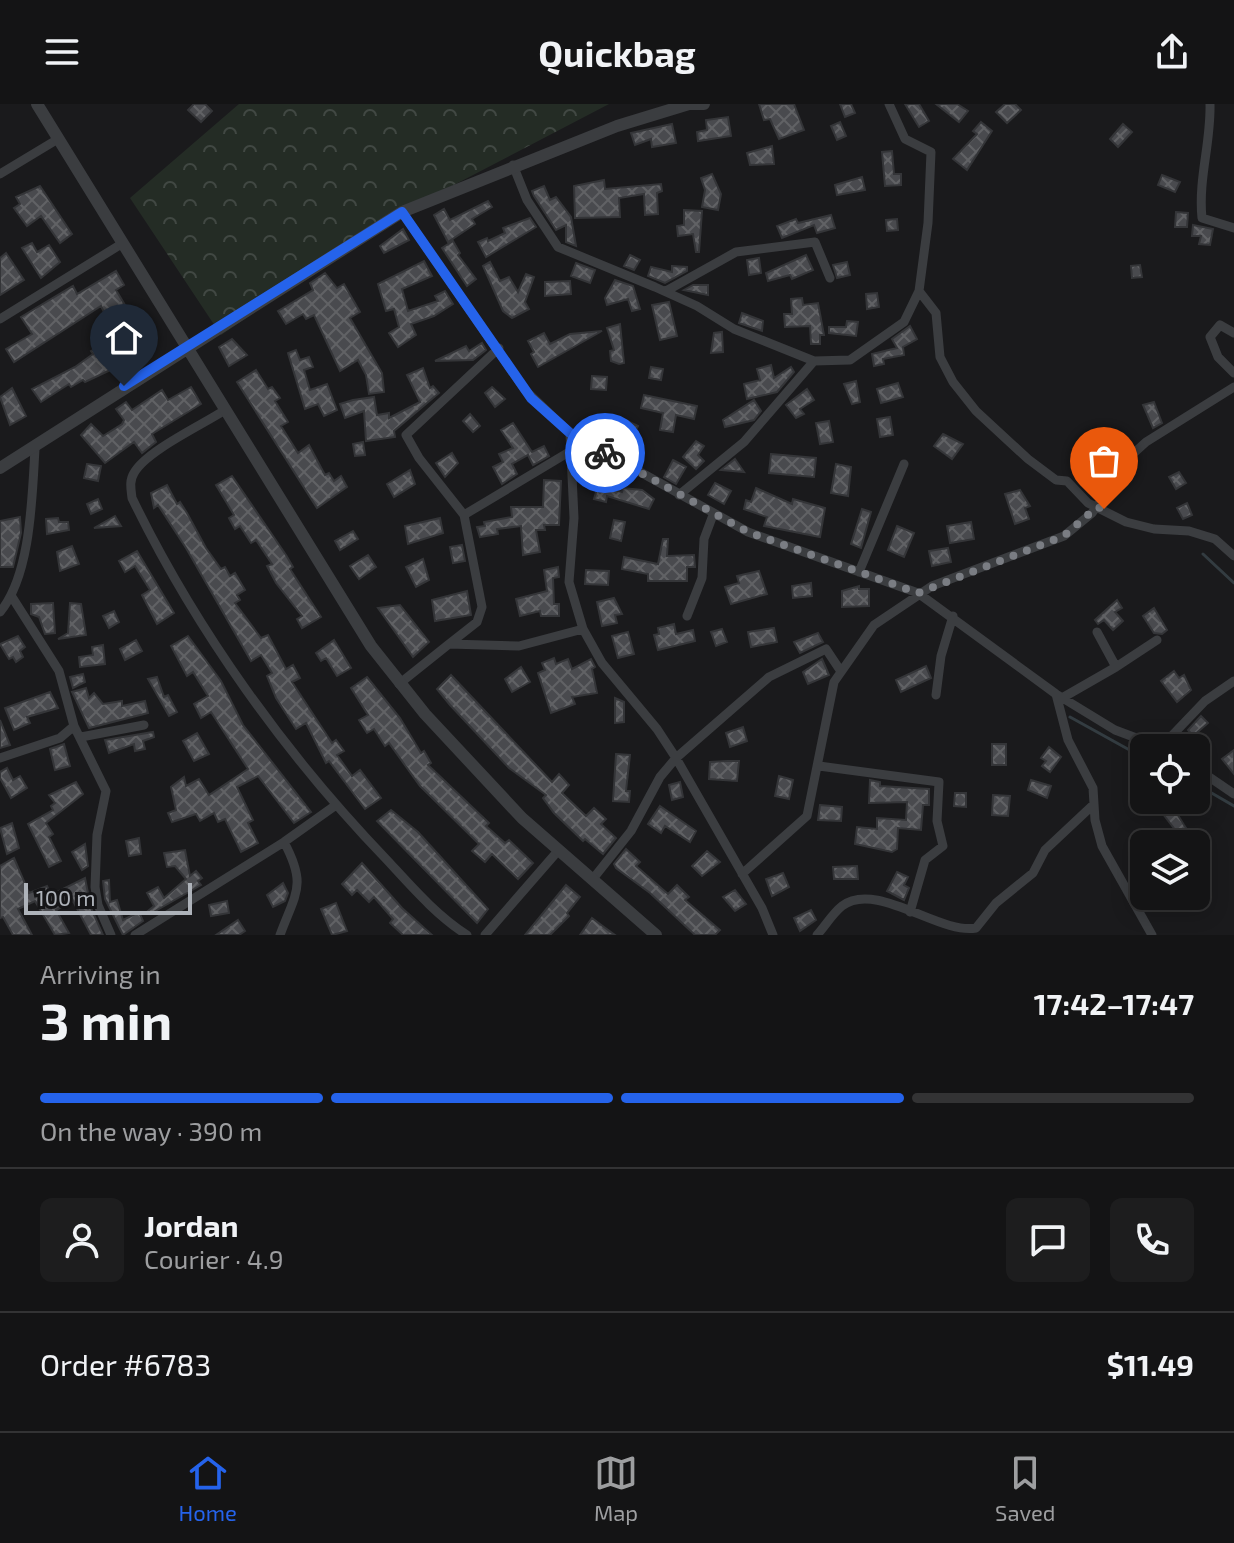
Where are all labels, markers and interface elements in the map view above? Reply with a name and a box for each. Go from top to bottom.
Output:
icon: menu [40,30,84,74]
icon: share [1150,30,1194,74]
text: Quickbag [538,31,696,74]
pin [90,304,158,386]
icon: home [102,316,146,360]
courier [565,413,645,493]
pin [1070,427,1138,509]
icon: bike [583,431,627,475]
icon: bag [1082,439,1126,483]
map controls [1130,734,1210,910]
button: locate [1130,734,1210,814]
button: layers [1130,830,1210,910]
scale bar [24,879,192,915]
text: 100 m [36,884,95,910]
text: Arriving in [40,958,161,989]
text: 17:42–17:47 [1034,985,1194,1021]
text: 3 min [40,988,172,1050]
text: On the way · 390 m [40,1115,262,1146]
button: person [40,1198,124,1282]
button: chat [1006,1198,1090,1282]
button: phone [1110,1198,1194,1282]
text: Jordan [144,1207,239,1243]
text: Courier · 4.9 [144,1243,284,1274]
text: Order #6783 [40,1346,211,1382]
text: $11.49 [1107,1346,1194,1382]
tab: Home [179,1451,237,1525]
tab: Map [594,1451,638,1525]
tab: Saved [995,1451,1055,1525]

